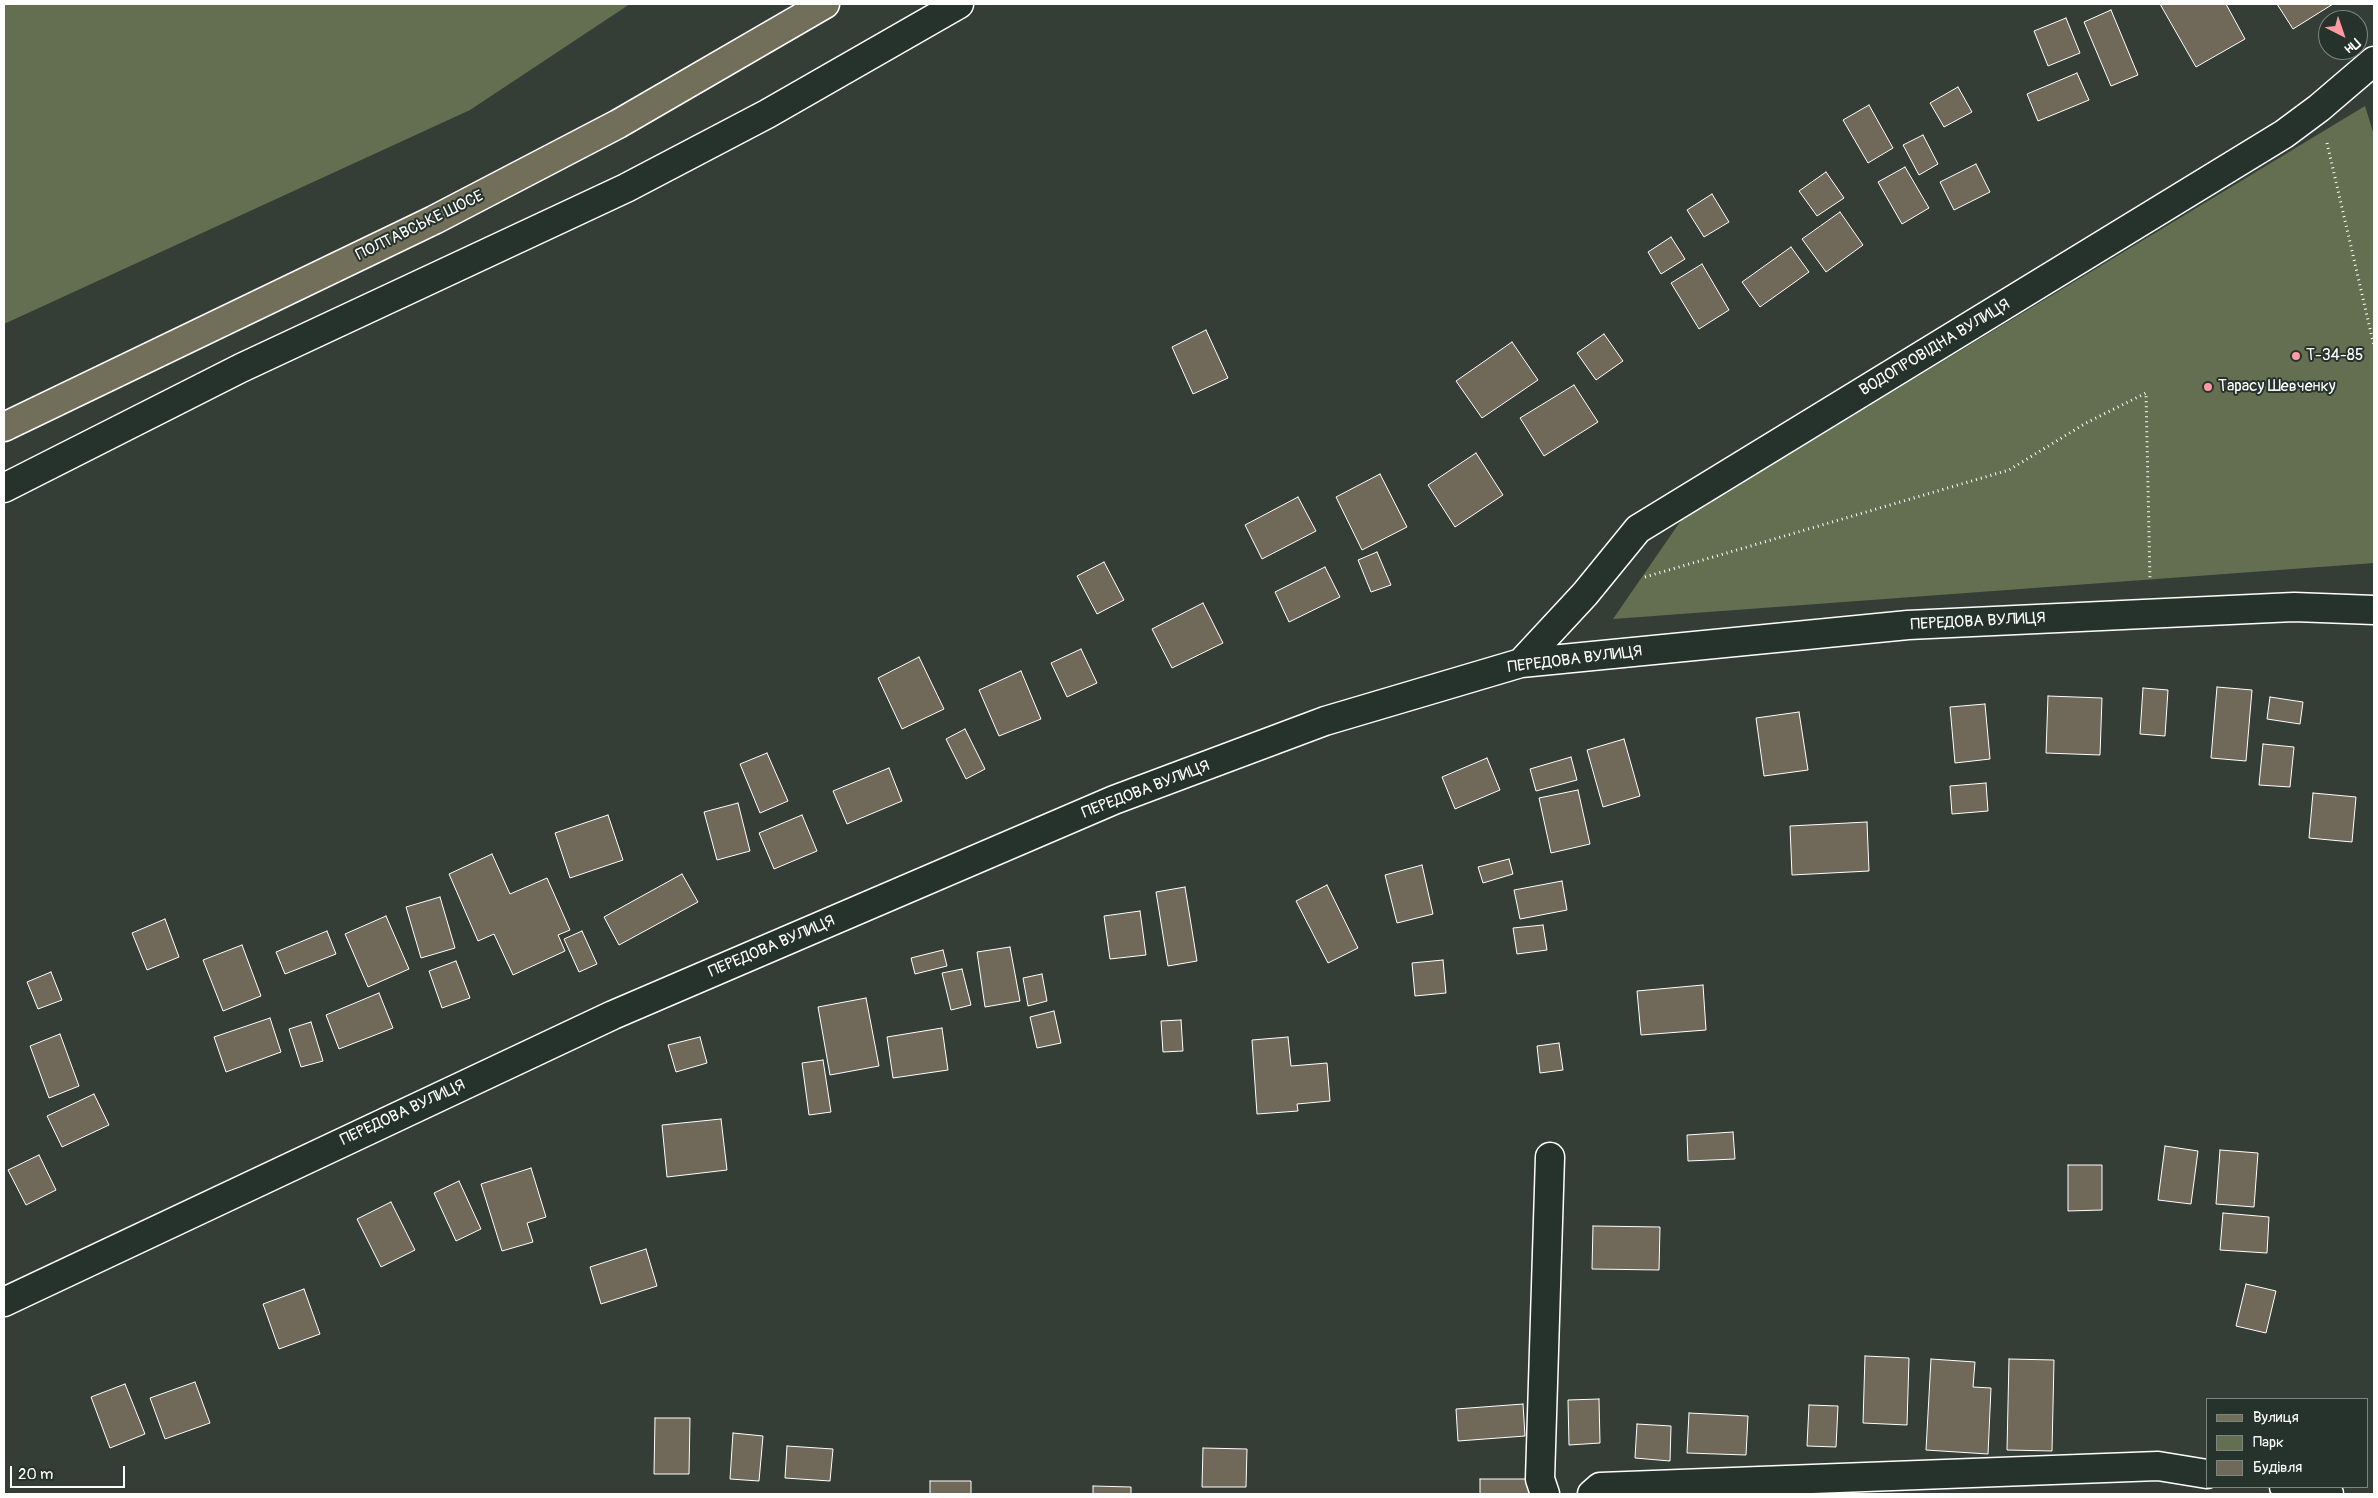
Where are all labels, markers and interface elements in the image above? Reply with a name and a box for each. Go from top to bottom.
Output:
north arrow [2318,10,2368,60]
text: Пн [2341,34,2364,57]
street label: ПОЛТАВСЬКЕ ШОСЕ [353,187,487,265]
street label: ВОДОПРОВІДНА ВУЛИЦЯ [1856,295,2014,401]
place label: Т-34-85 [2306,346,2363,366]
marker: Т-34-85 [2290,350,2302,362]
place label: Тарасу Шевченку [2218,377,2336,397]
marker: Тарасу Шевченку [2202,381,2214,393]
street label: ПЕРЕДОВА ВУЛИЦЯ [1910,609,2046,635]
street label: ПЕРЕДОВА ВУЛИЦЯ [1507,642,1643,678]
street label: ПЕРЕДОВА ВУЛИЦЯ [1079,757,1213,823]
street label: ПЕРЕДОВА ВУЛИЦЯ [706,912,838,982]
street label: ПЕРЕДОВА ВУЛИЦЯ [338,1076,468,1150]
legend [2206,1398,2368,1488]
text: Вулиця [2253,1408,2299,1427]
text: Парк [2253,1433,2284,1452]
scale bar [12,1456,128,1488]
text: Будівля [2253,1458,2302,1477]
text: 20 m [18,1465,53,1484]

